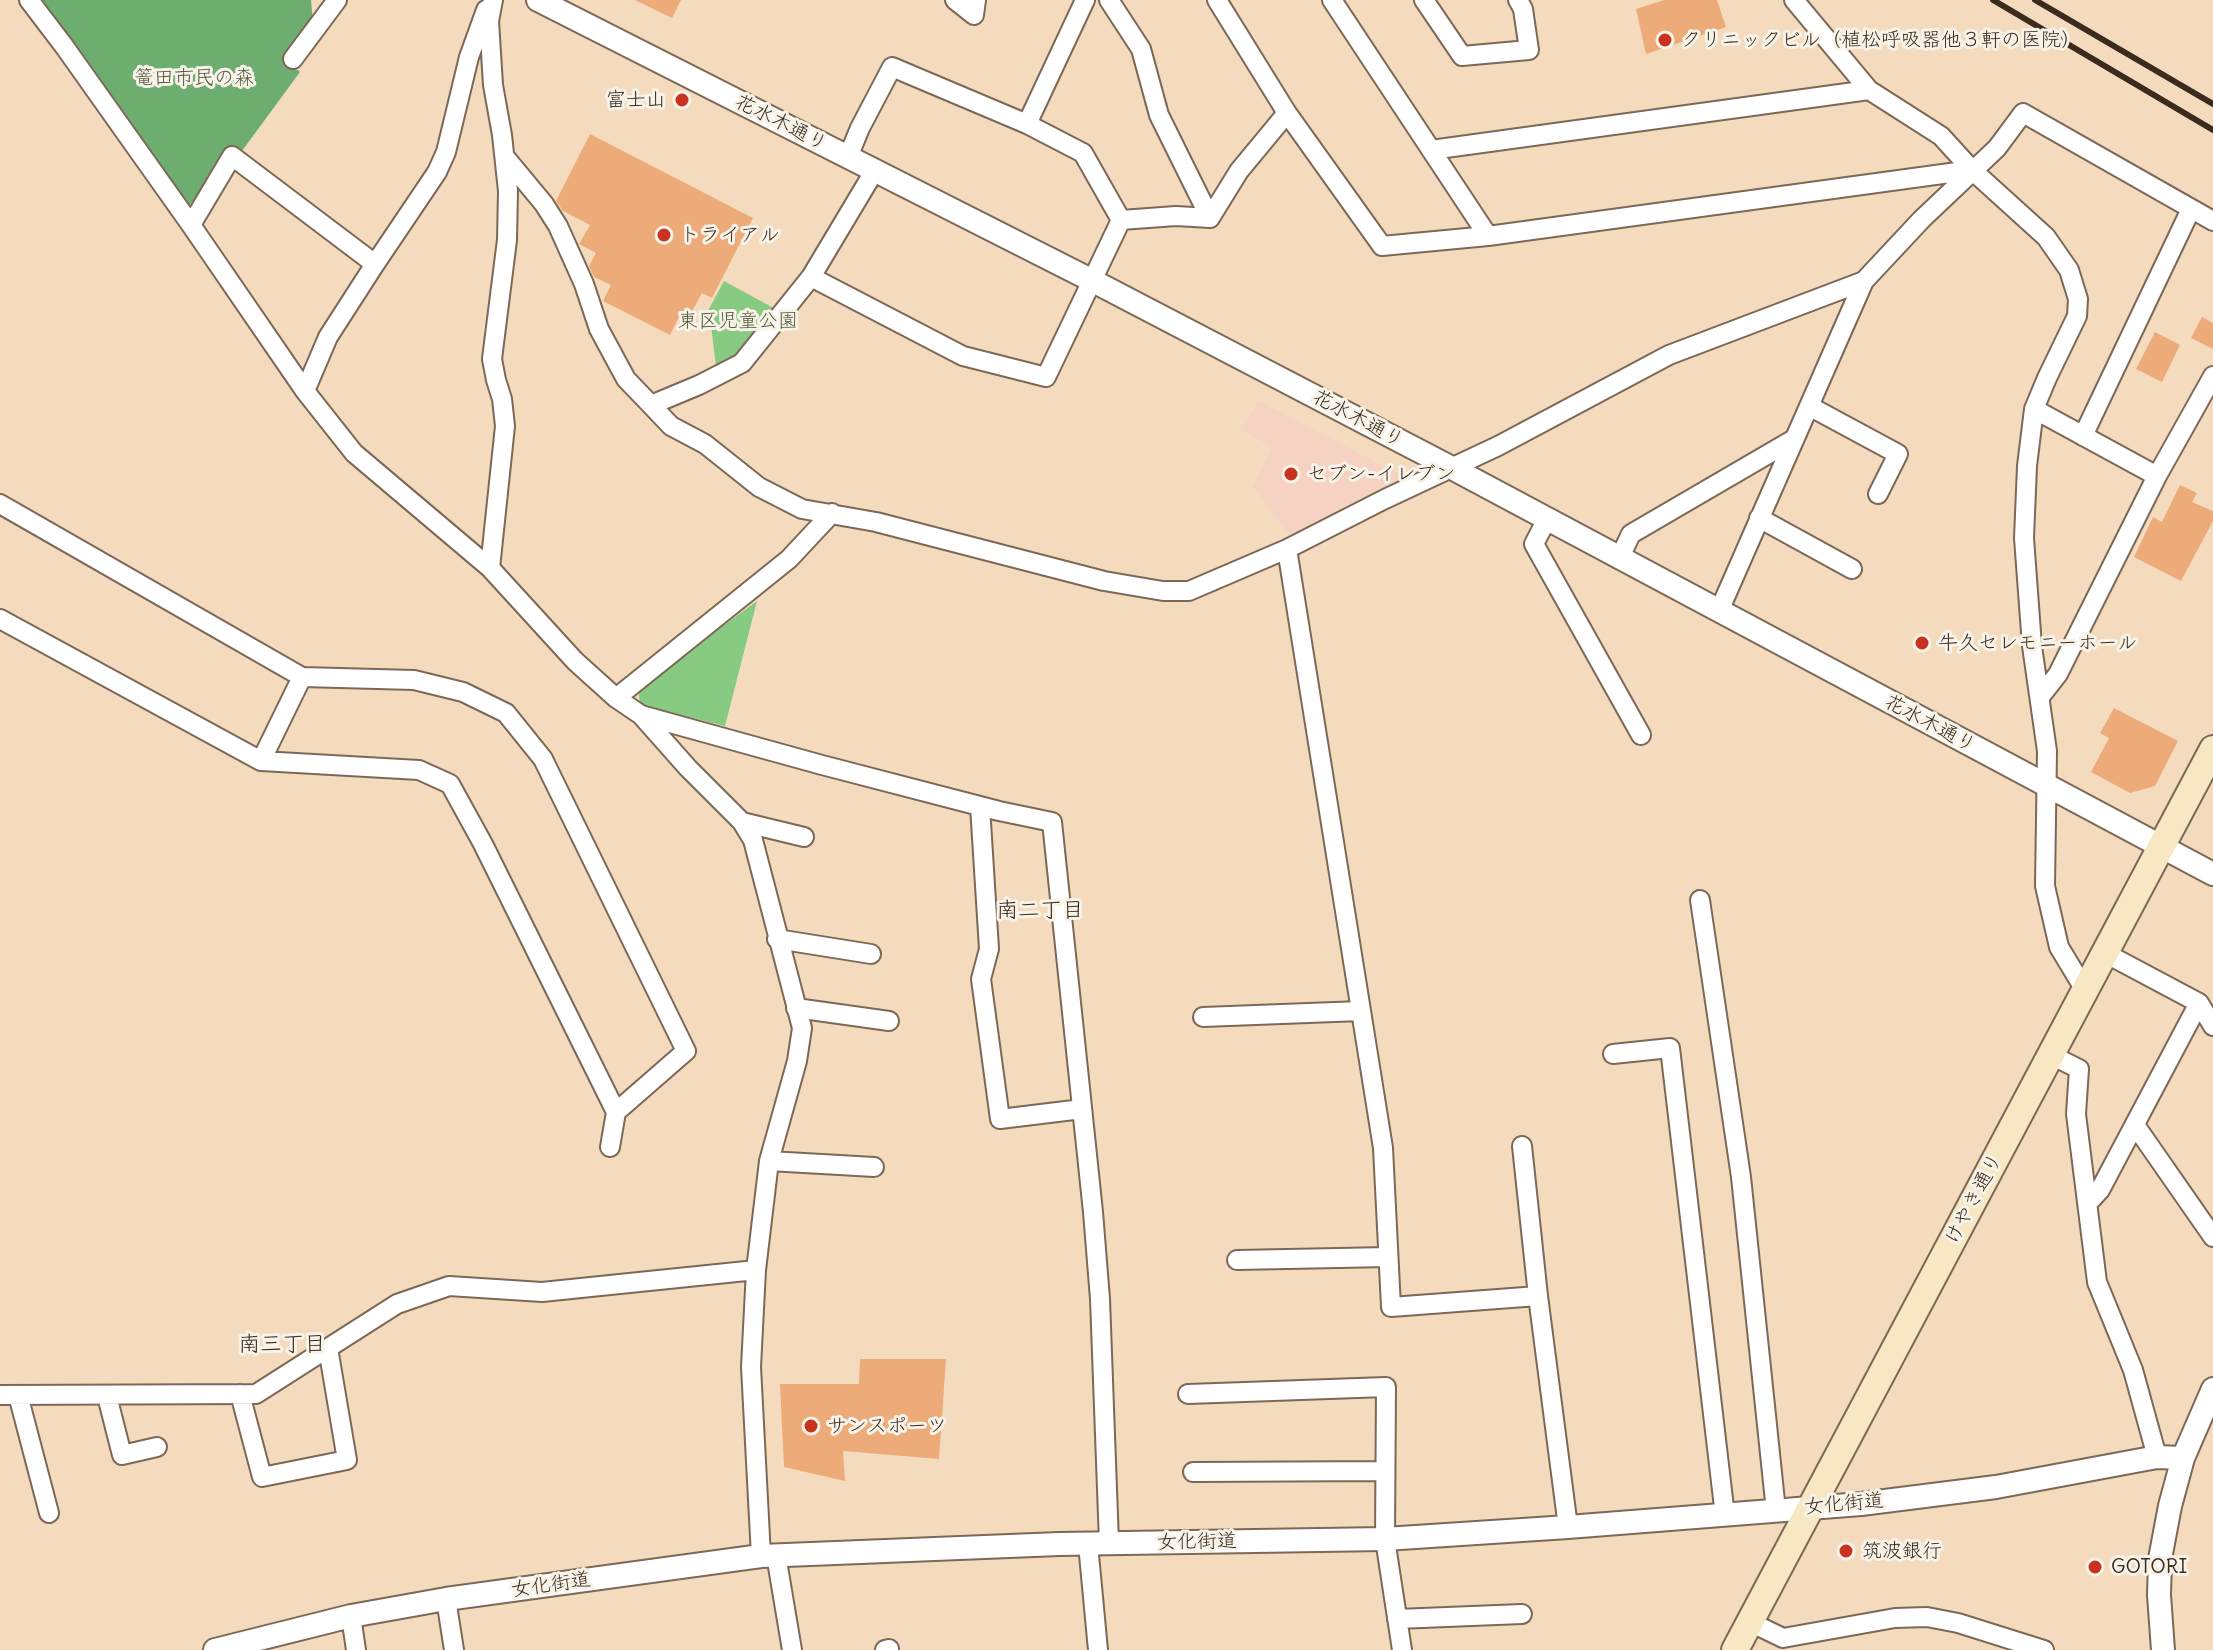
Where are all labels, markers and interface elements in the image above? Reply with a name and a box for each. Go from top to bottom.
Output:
place label: クリニックビル（植松呼吸器他３軒の医院） [1681,28,2081,52]
marker: クリニックビル（植松呼吸器他３軒の医院） [1656,31,1674,49]
park label: 篭田市民の森 [134,66,254,90]
place label: 富士山 [606,88,666,112]
street label: 花水木通り [731,90,831,156]
marker: 富士山 [673,91,691,109]
place label: トライアル [680,223,780,247]
marker: トライアル [655,226,673,244]
park label: 東区児童公園 [678,309,798,333]
street label: 花水木通り [1308,385,1408,453]
place label: セブン-イレブン [1307,462,1456,486]
marker: セブン-イレブン [1282,465,1300,483]
place label: 牛久セレモニーホール [1938,631,2138,655]
marker: 牛久セレモニーホール [1913,634,1931,652]
street label: 花水木通り [1880,690,1980,758]
district label: 南二丁目 [996,898,1084,924]
street label: けやき通り [1940,1149,2008,1249]
district label: 南三丁目 [238,1332,326,1358]
place label: サンスポーツ [827,1414,947,1438]
marker: サンスポーツ [802,1417,820,1435]
street label: 女化街道 [1803,1489,1885,1519]
street label: 女化街道 [1157,1529,1237,1555]
place label: 筑波銀行 [1862,1539,1942,1563]
marker: 筑波銀行 [1837,1542,1855,1560]
place label: GOTORI [2111,1555,2187,1579]
marker: GOTORI [2086,1558,2104,1576]
street label: 女化街道 [510,1568,592,1602]

